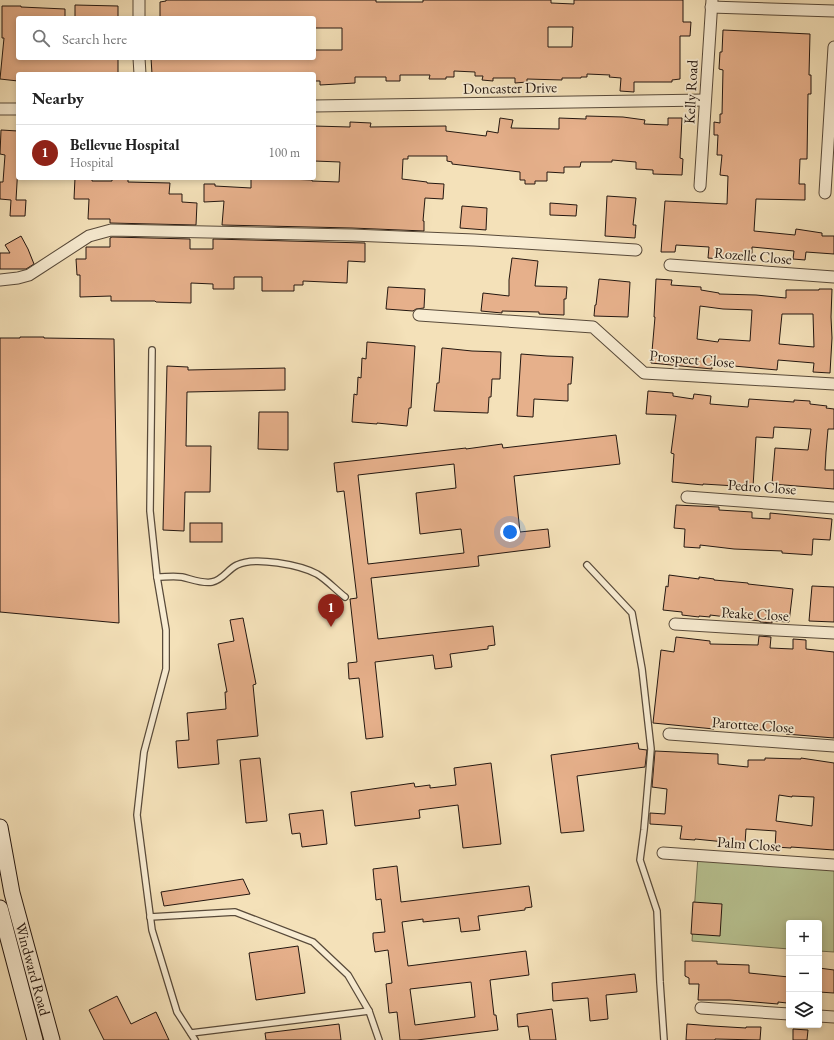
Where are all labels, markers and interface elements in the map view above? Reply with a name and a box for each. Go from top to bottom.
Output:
search box [16,16,316,60]
icon: search [30,27,52,49]
text: Search here [62,29,127,48]
street label: Kelly Road [679,59,702,125]
street label: Doncaster Drive [463,77,557,98]
text: Nearby [32,87,84,109]
text: Bellevue Hospital [70,135,179,154]
text: 1 [42,144,48,161]
text: 100 m [269,144,300,161]
text: Hospital [70,154,114,171]
street label: Rozelle Close [713,243,793,268]
street label: Prospect Close [649,345,735,372]
street label: Pedro Close [727,475,797,498]
your location [500,522,520,542]
pin: 1 [318,594,344,627]
street label: Peake Close [721,602,789,625]
street label: Parottee Close [711,712,795,737]
street label: Palm Close [716,832,782,855]
street label: Windward Road [11,920,55,1018]
map controls [786,920,822,1028]
button: + [786,920,822,956]
button: − [786,956,822,992]
button: layers [786,992,822,1028]

